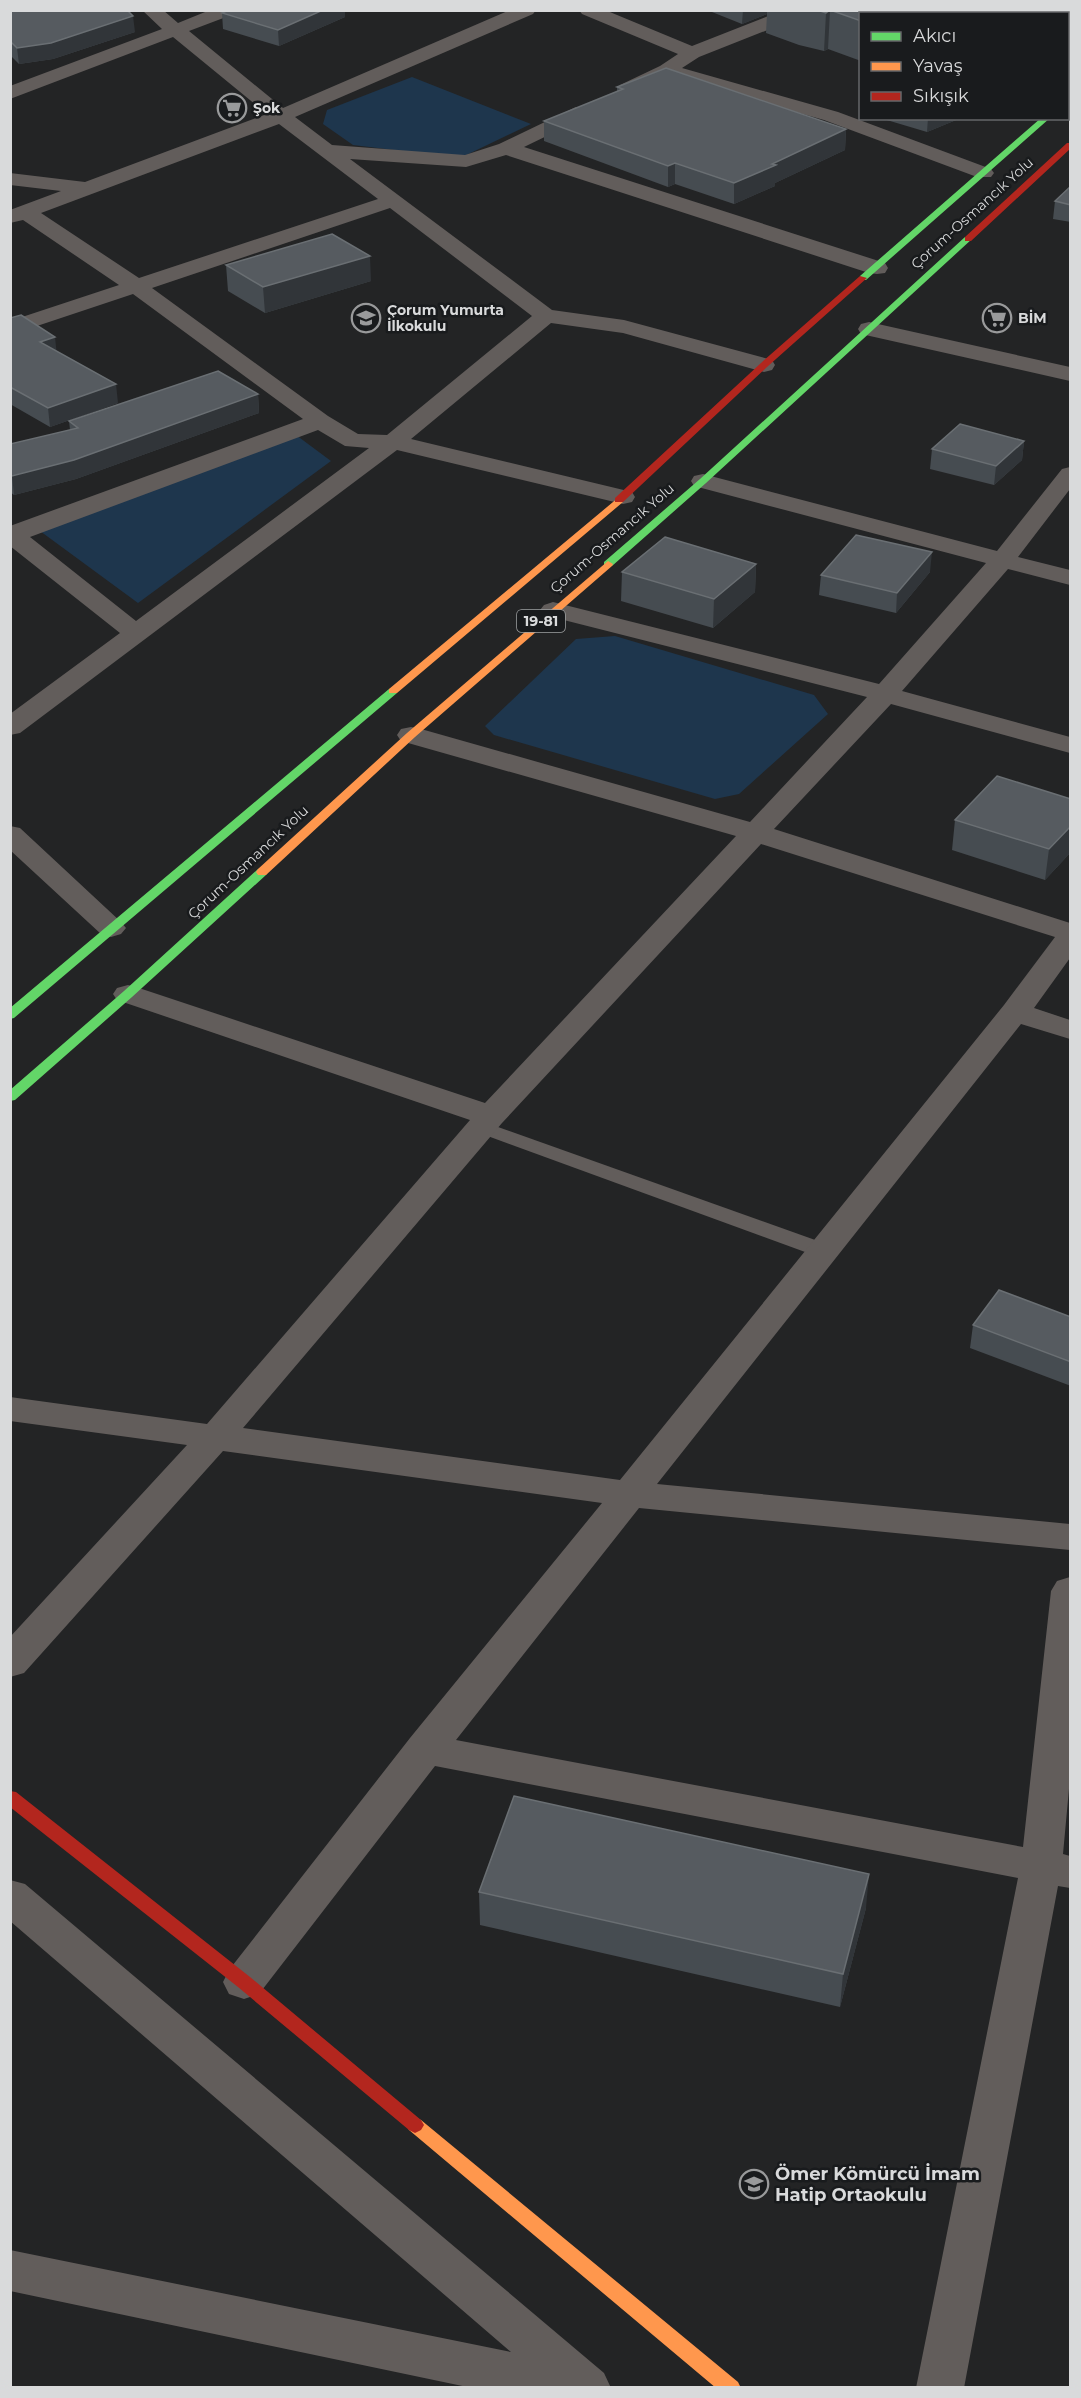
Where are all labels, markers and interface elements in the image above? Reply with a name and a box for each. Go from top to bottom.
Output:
legend [859,12,1069,120]
text: Akıcı [913,25,956,47]
text: Yavaş [913,55,963,77]
text: Sıkışık [913,85,969,107]
supermarket icon: Şok [216,92,248,124]
place label: Şok [253,99,281,117]
street label: Çorum-Osmancık Yolu [907,153,1037,273]
place label: Çorum Yumurta İlkokulu [387,301,504,335]
school or university icon: Çorum Yumurta İlkokulu [350,302,382,334]
supermarket icon: BİM [981,302,1013,334]
place label: BİM [1018,309,1047,327]
street label: Çorum-Osmancık Yolu [546,479,678,597]
road number: 19-81 [517,610,565,632]
street label: Çorum-Osmancık Yolu [184,801,312,923]
place label: Ömer Kömürcü İmam Hatip Ortaokulu [775,2163,980,2206]
school or university icon: Ömer Kömürcü İmam Hatip Ortaokulu [738,2168,770,2200]

